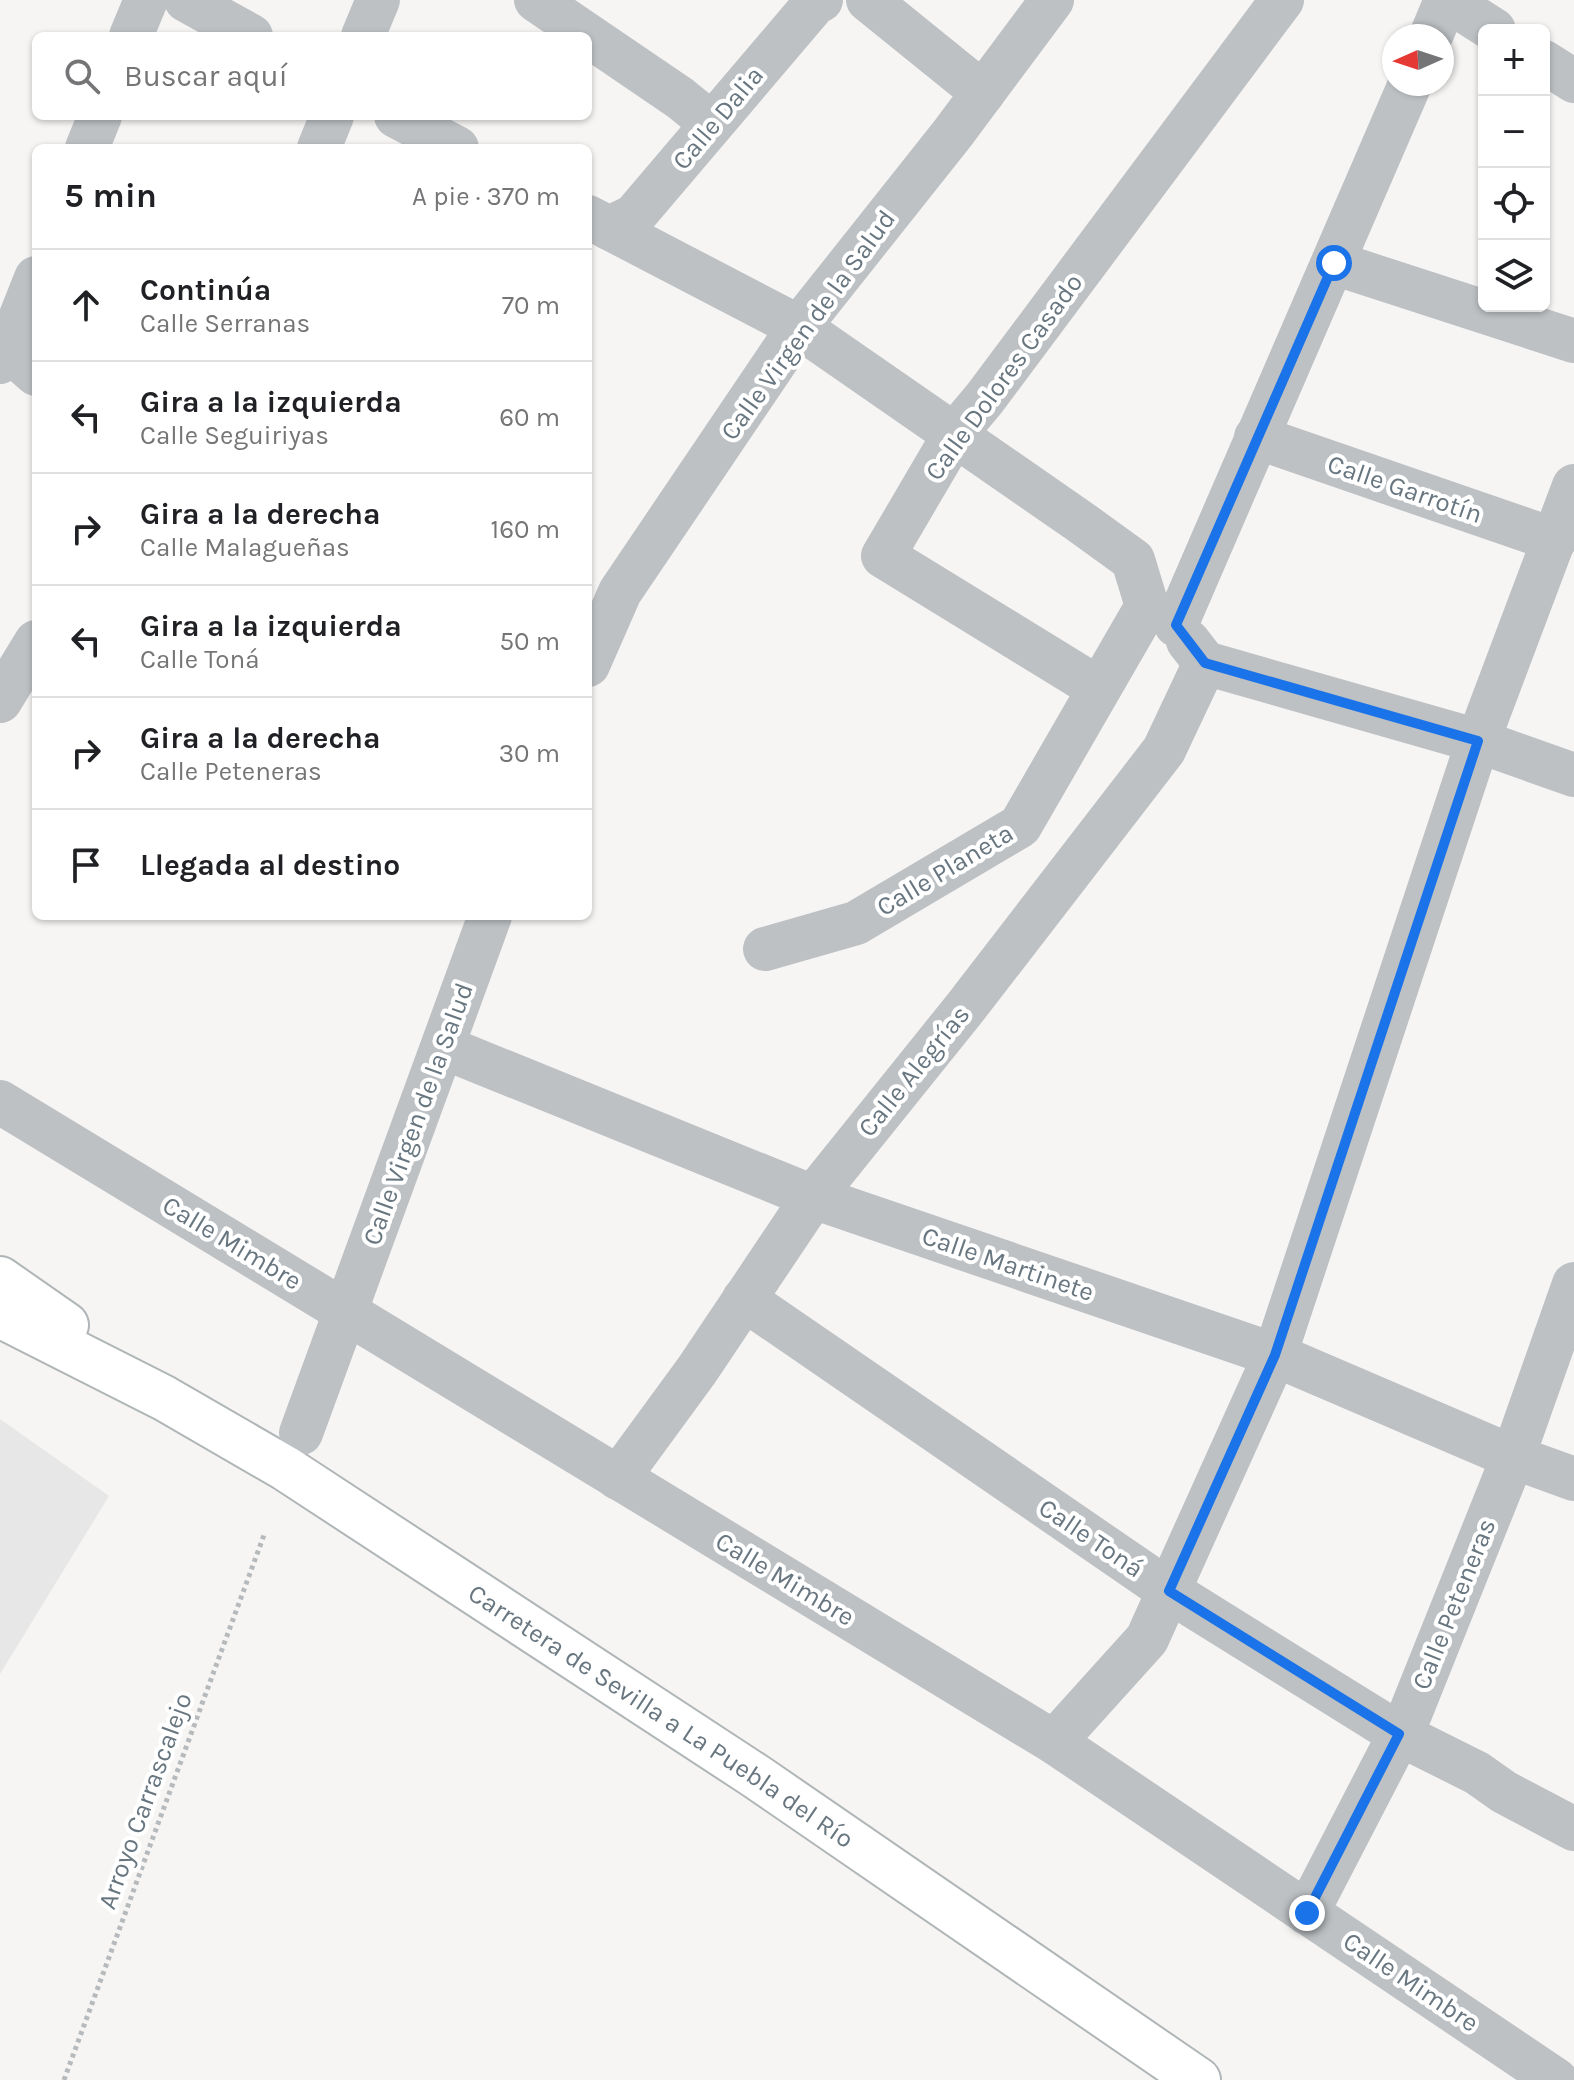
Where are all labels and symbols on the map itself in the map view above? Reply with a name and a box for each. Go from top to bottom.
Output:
north arrow [1382,24,1454,96]
street label: Calle Dalia [666,60,770,176]
street label: Calle Virgen de la Salud [714,204,902,446]
route start [1316,245,1352,281]
street label: Calle Dolores Casado [919,268,1089,486]
street label: Calle Garrotín [1324,448,1486,530]
street label: Calle Planeta [871,817,1019,923]
street label: Calle Virgen de la Salud [356,979,480,1249]
street label: Calle Alegrías [852,999,976,1143]
street label: Calle Mimbre [157,1189,307,1297]
street label: Calle Martinete [918,1220,1098,1308]
street label: Calle Toná [1033,1492,1149,1584]
street label: Calle Peteneras [1406,1514,1502,1694]
street label: Calle Mimbre [710,1525,860,1633]
street label: Carretera de Sevilla a La Puebla del Río [463,1577,860,1854]
street label: Arroyo Carrascalejo [91,1688,199,1914]
route end [1289,1895,1325,1931]
street label: Calle Mimbre [1337,1925,1485,2039]

